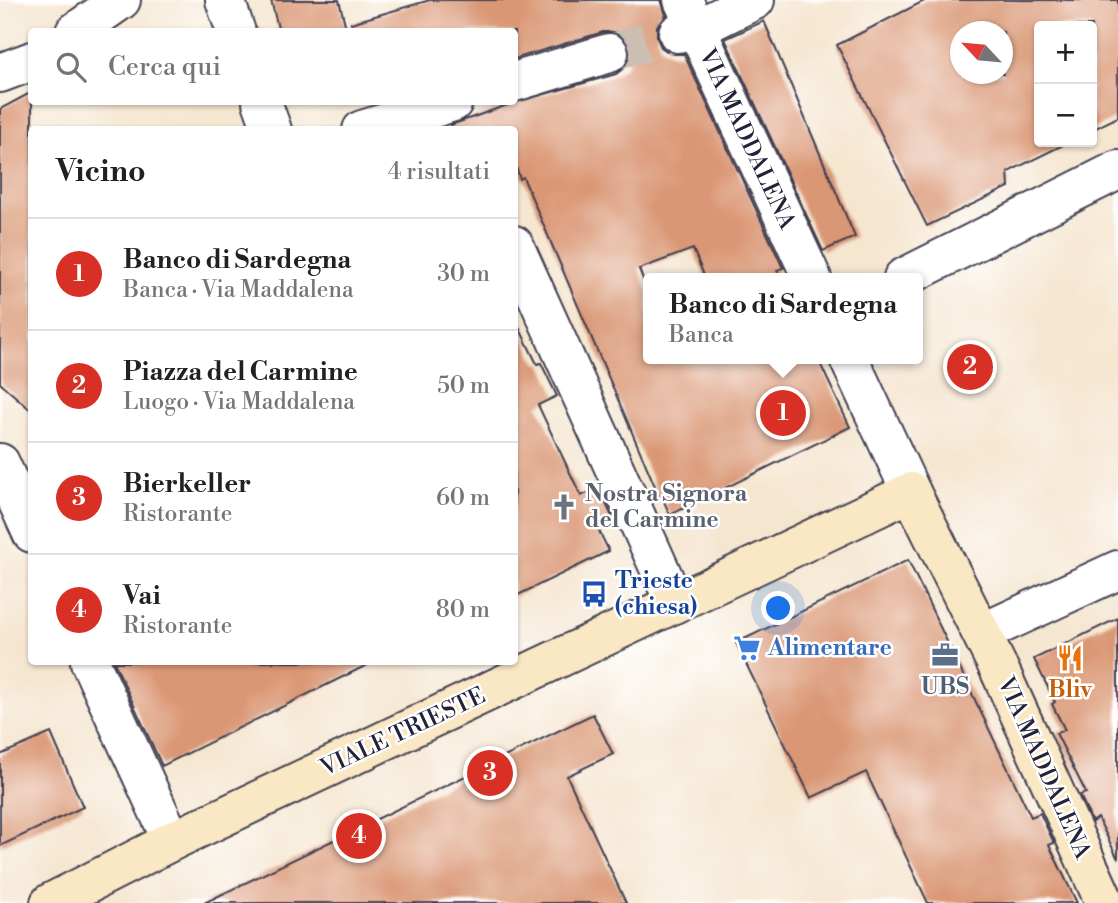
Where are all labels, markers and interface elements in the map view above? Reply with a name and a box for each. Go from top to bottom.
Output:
north arrow [950,21,1013,84]
map controls [1034,21,1097,147]
button: + [1034,21,1097,84]
search box [28,28,518,105]
street label: VIA MADDALENA [692,43,802,235]
icon: search [52,48,90,86]
text: Cerca qui [108,51,221,83]
button: − [1034,84,1097,147]
text: Vicino [56,153,146,191]
text: 4 risultati [388,158,490,186]
text: Banco di Sardegna [123,244,351,276]
text: 1 [73,260,85,288]
text: 30 m [437,260,490,288]
popup [643,273,923,364]
text: Banca · Via Maddalena [123,276,354,304]
text: Banco di Sardegna [669,289,897,321]
text: Banca [669,321,734,349]
pin: 2 [947,341,993,393]
text: Piazza del Carmine [123,356,358,388]
text: 2 [72,372,86,400]
text: 50 m [437,372,490,400]
pin: 1 [760,387,806,439]
text: Luogo · Via Maddalena [123,388,355,416]
text: Bierkeller [123,468,251,500]
place label: Nostra Signora del Carmine [585,480,748,534]
text: 3 [72,484,86,512]
text: 60 m [436,484,490,512]
church icon: Nostra Signora del Carmine [549,492,579,522]
text: Ristorante [123,500,232,528]
place label: Trieste (chiesa) [615,567,697,621]
bus stop icon: Trieste (chiesa) [579,579,609,609]
text: Vai [123,580,161,612]
your location [761,591,795,625]
text: 4 [71,596,87,624]
text: 80 m [436,596,490,624]
text: Ristorante [123,612,232,640]
supermarket icon: Alimentare [732,633,762,663]
place label: Alimentare [767,634,892,662]
office icon: UBS [930,640,960,670]
restaurant icon: Bliv [1055,643,1085,673]
street label: VIA MADDALENA [991,672,1097,864]
place label: UBS [921,673,969,701]
place label: Bliv [1048,676,1092,704]
street label: VIALE TRIESTE [315,682,490,783]
pin: 3 [467,747,513,799]
pin: 4 [336,810,382,862]

